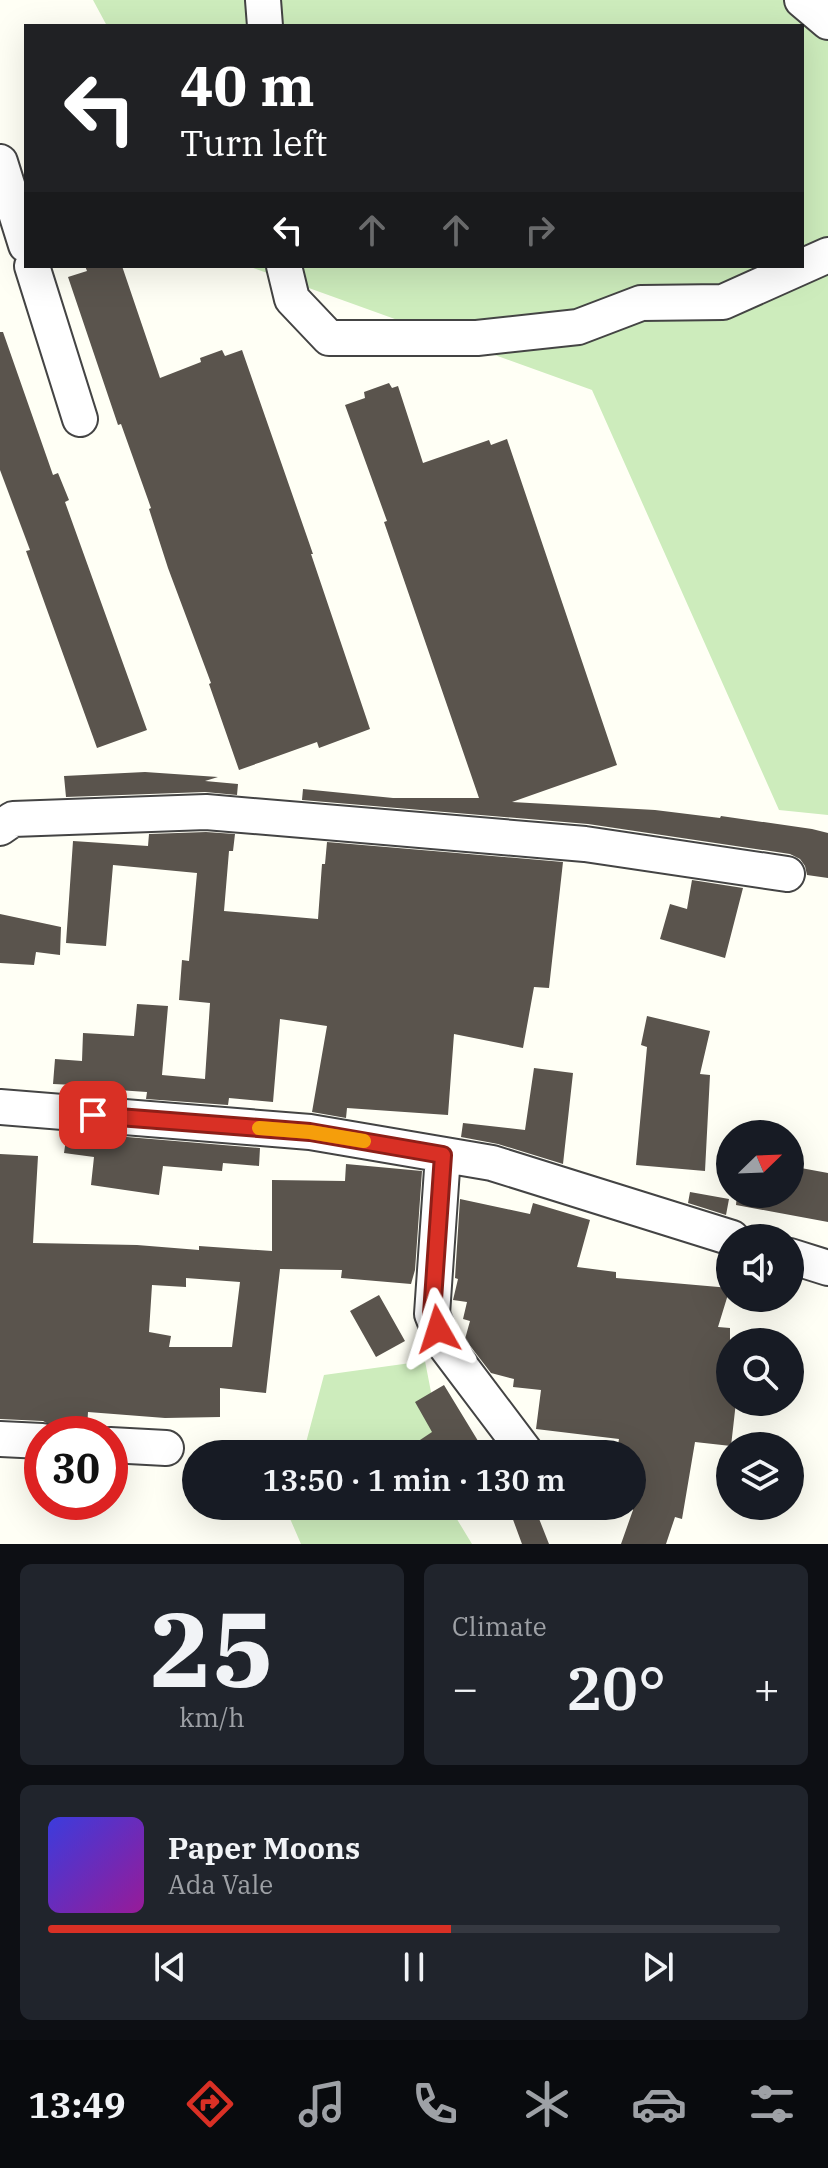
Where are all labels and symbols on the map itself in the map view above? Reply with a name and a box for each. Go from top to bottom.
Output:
pin [59,1081,127,1149]
north arrow [716,1120,804,1208]
position arrow [396,1287,480,1371]
speed limit sign: 30 [24,1416,128,1520]

